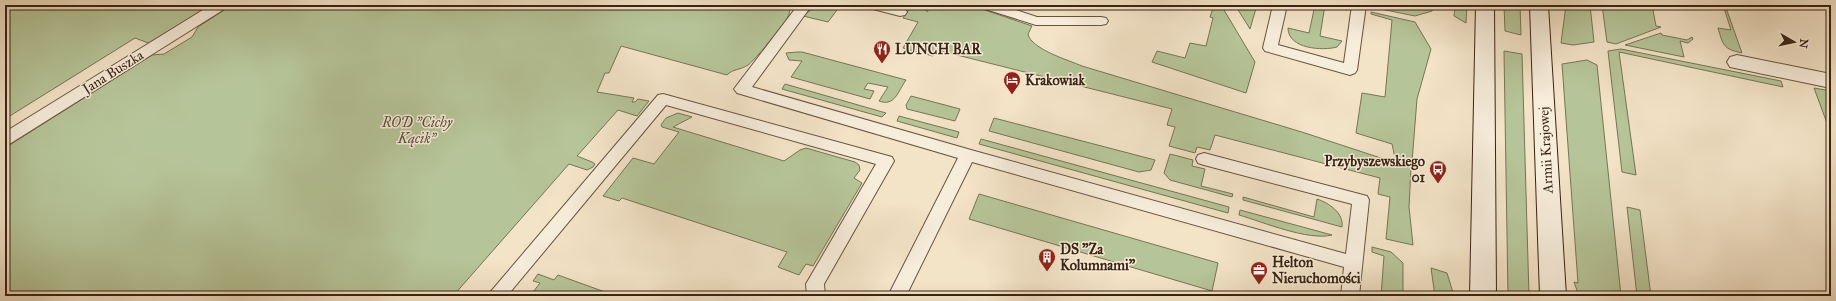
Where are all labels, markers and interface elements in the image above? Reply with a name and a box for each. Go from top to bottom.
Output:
north arrow [1774,22,1814,62]
text: N [1796,38,1811,50]
restaurant icon: LUNCH BAR [872,39,892,64]
place label: LUNCH BAR [895,41,982,58]
street label: Jana Buszka [78,47,147,99]
hotel icon: Krakowiak [1002,70,1022,95]
place label: Krakowiak [1025,72,1085,89]
street label: Armii Krajowej [1535,106,1557,195]
park label: ROD "Cichy Kącik" [381,114,453,147]
place label: Przybyszewskiego 01 [1324,153,1425,186]
bus stop icon: Przybyszewskiego 01 [1428,159,1448,184]
place label: DS "Za Kolumnami" [1060,241,1136,274]
building icon: DS "Za Kolumnami" [1037,247,1057,272]
place label: Helton Nieruchomości [1272,254,1361,287]
office icon: Helton Nieruchomości [1249,260,1269,285]

